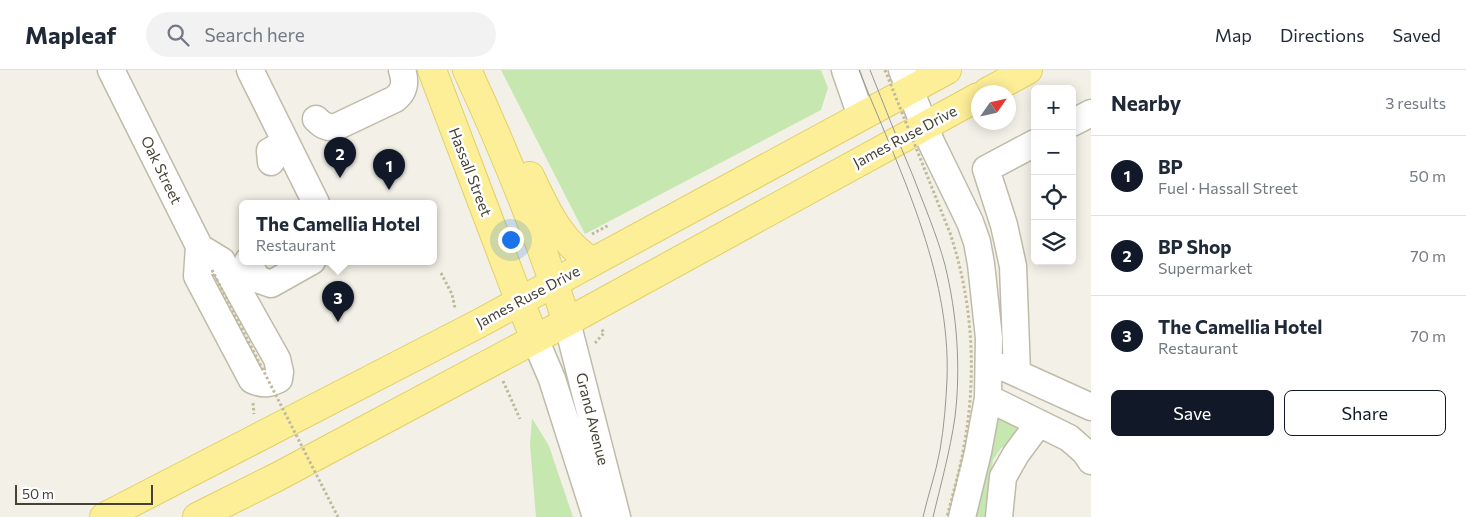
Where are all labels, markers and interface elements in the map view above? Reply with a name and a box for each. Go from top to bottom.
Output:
search box [146,12,496,57]
text: Mapleaf [25,20,116,49]
icon: search [164,21,192,49]
text: Search here [204,23,305,46]
text: Map [1215,24,1252,46]
text: Directions [1280,24,1364,46]
text: Saved [1392,24,1441,46]
north arrow [971,85,1016,130]
map controls [1031,85,1076,265]
button: + [1031,85,1076,130]
text: Nearby [1111,90,1181,115]
text: 3 results [1385,93,1446,112]
street label: James Ruse Drive [849,101,960,171]
street label: Hassall Street [446,125,496,218]
button: − [1031,130,1076,175]
street label: Oak Street [138,133,186,207]
pin: 2 [324,137,356,178]
pin: 1 [373,149,405,190]
text: BP [1158,155,1183,178]
text: 1 [1123,166,1131,185]
text: 50 m [1409,166,1446,185]
button: locate [1031,175,1076,220]
text: Fuel · Hassall Street [1158,178,1298,197]
popup [239,200,437,265]
text: The Camellia Hotel [256,212,420,235]
button: layers [1031,220,1076,265]
your location [498,227,524,253]
text: Restaurant [256,235,336,254]
text: BP Shop [1158,235,1232,258]
text: 2 [1122,246,1132,265]
text: 70 m [1410,246,1446,265]
text: Supermarket [1158,258,1253,277]
street label: James Ruse Drive [472,261,583,331]
pin: 3 [322,281,354,322]
text: The Camellia Hotel [1158,315,1322,338]
text: 3 [1122,326,1132,345]
text: 70 m [1410,326,1446,345]
text: Restaurant [1158,338,1238,357]
street label: Grand Avenue [573,371,613,467]
button: Save [1111,390,1274,436]
button: Share [1284,390,1446,436]
scale bar [15,482,152,505]
text: 50 m [22,485,54,502]

